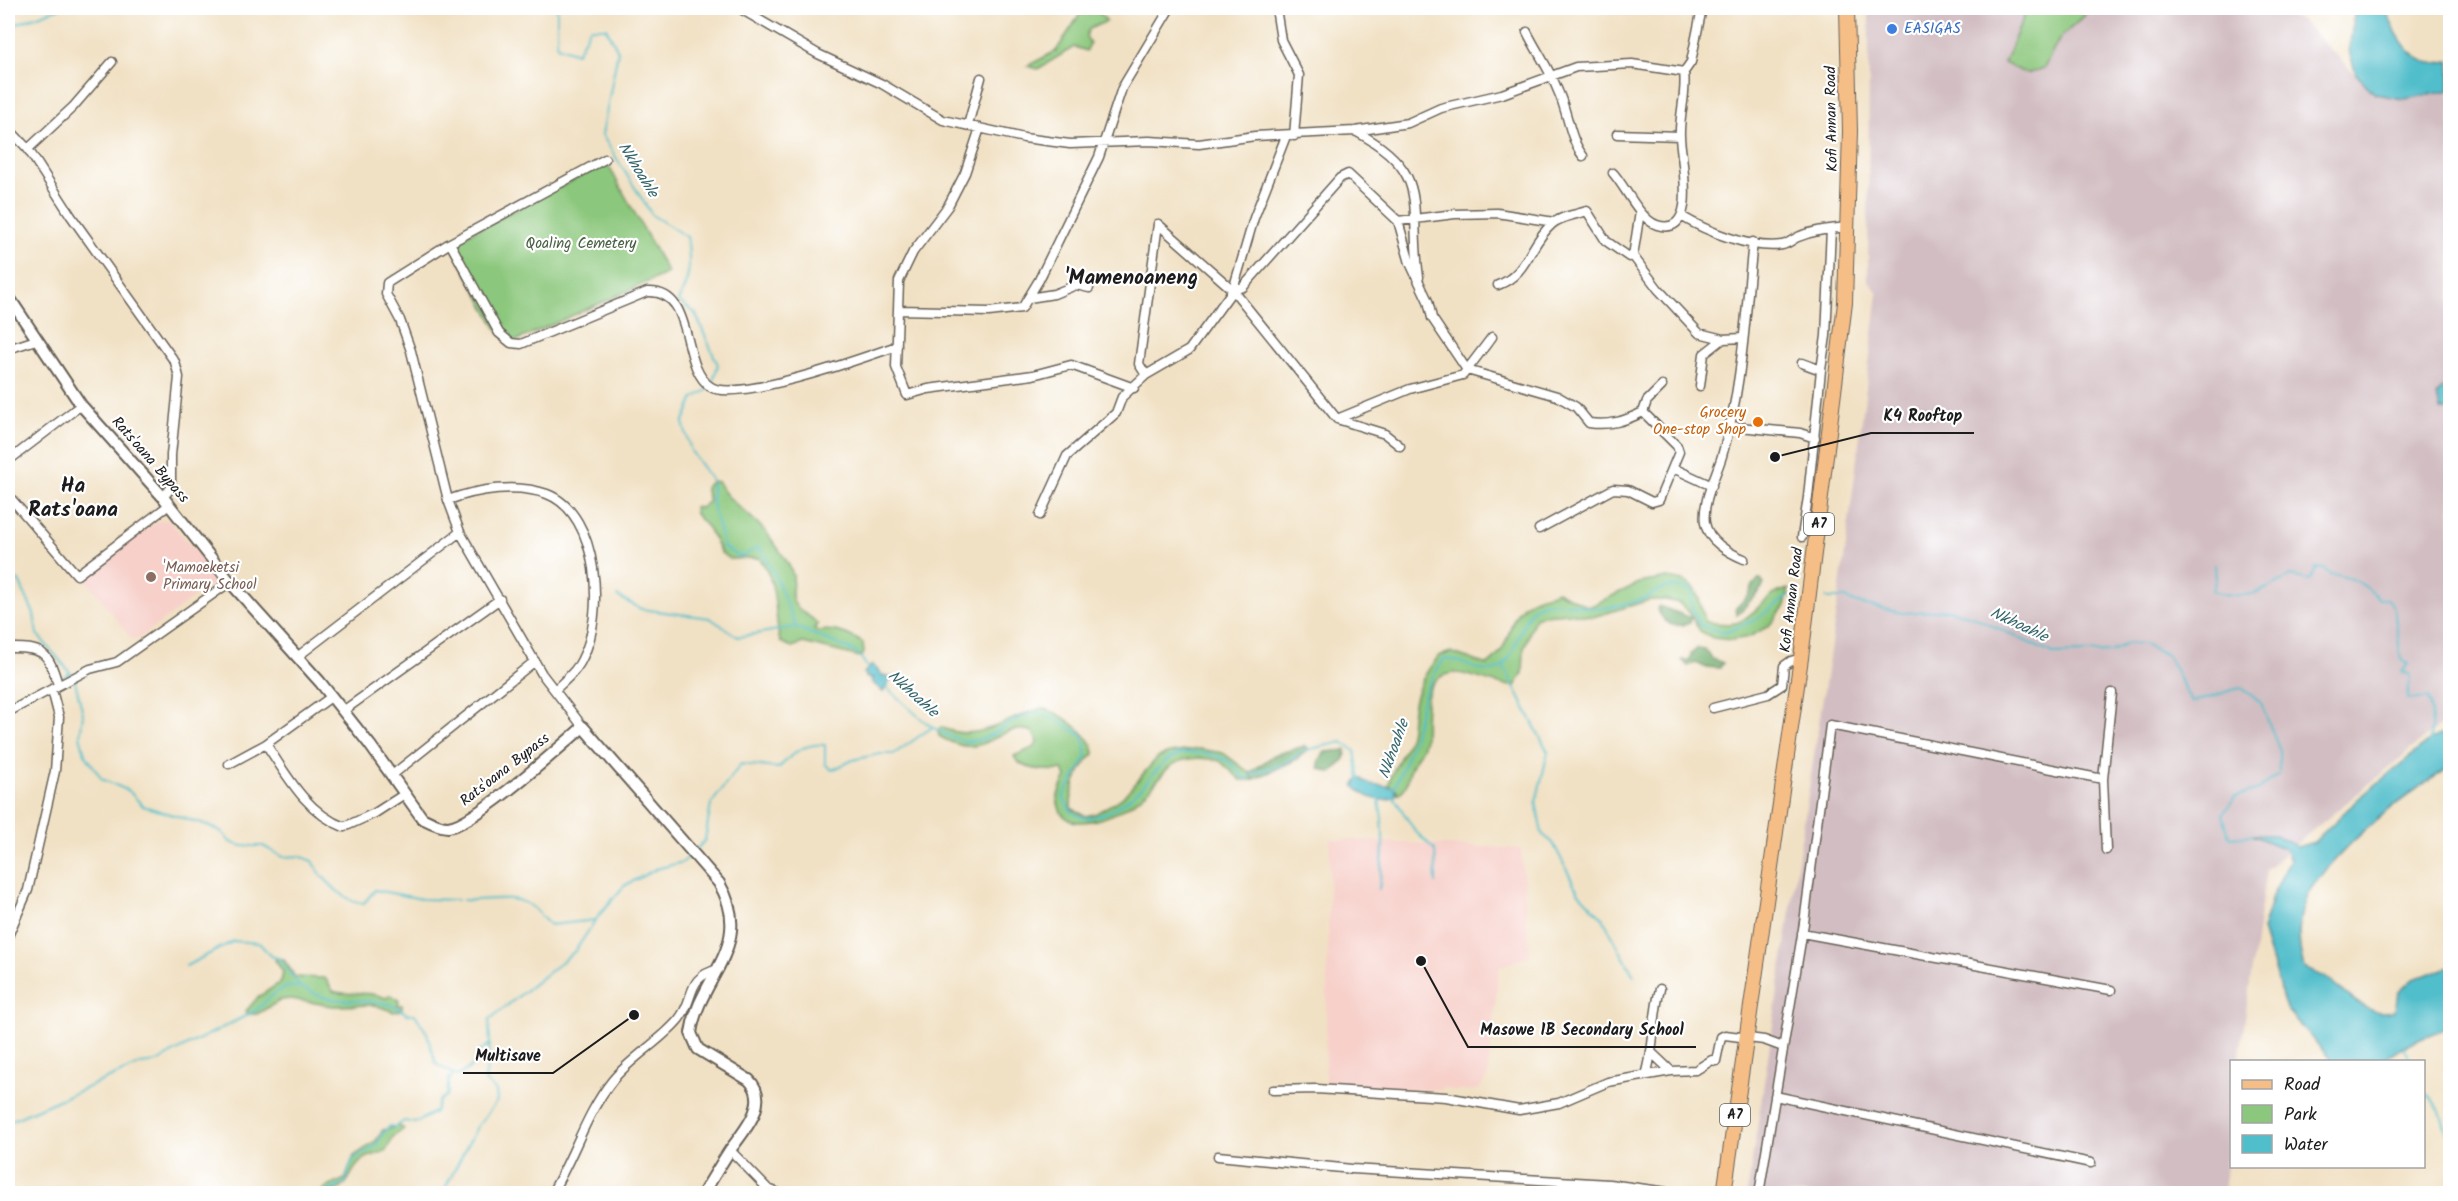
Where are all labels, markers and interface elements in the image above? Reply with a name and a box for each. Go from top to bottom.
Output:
place label: EASIGAS [1904,17,1961,41]
marker: EASIGAS [1885,22,1899,36]
street label: Kofi Annan Road [1819,65,1845,172]
water label: Nkhoahle [611,137,666,204]
park label: Qoaling Cemetery [526,232,637,256]
district label: 'Mamenoaneng [1064,262,1198,295]
callout: K4 Rooftop [1871,399,1974,433]
place label: Grocery One-stop Shop [1653,401,1747,442]
text: K4 Rooftop [1884,404,1963,429]
street label: Rats'oana Bypass [105,411,195,509]
marker: Grocery One-stop Shop [1751,415,1765,429]
district label: Ha Rats'oana [28,470,118,527]
road number: A7 [1804,513,1834,535]
street label: Kofi Annan Road [1774,546,1810,654]
place label: 'Mamoeketsi Primary School [163,556,257,597]
marker: 'Mamoeketsi Primary School [144,570,158,584]
water label: Nkhoahle [1986,601,2054,650]
water label: Nkhoahle [882,664,945,725]
water label: Nkhoahle [1372,714,1417,782]
street label: Rats'oana Bypass [455,727,556,813]
callout: Masowe 1B Secondary School [1468,1013,1696,1047]
text: Masowe 1B Secondary School [1480,1018,1684,1043]
callout: Multisave [463,1039,553,1073]
text: Multisave [475,1044,541,1069]
legend [2230,1060,2425,1168]
text: Road [2284,1071,2321,1100]
text: Park [2284,1101,2317,1130]
road number: A7 [1720,1104,1750,1126]
text: Water [2284,1131,2329,1160]

